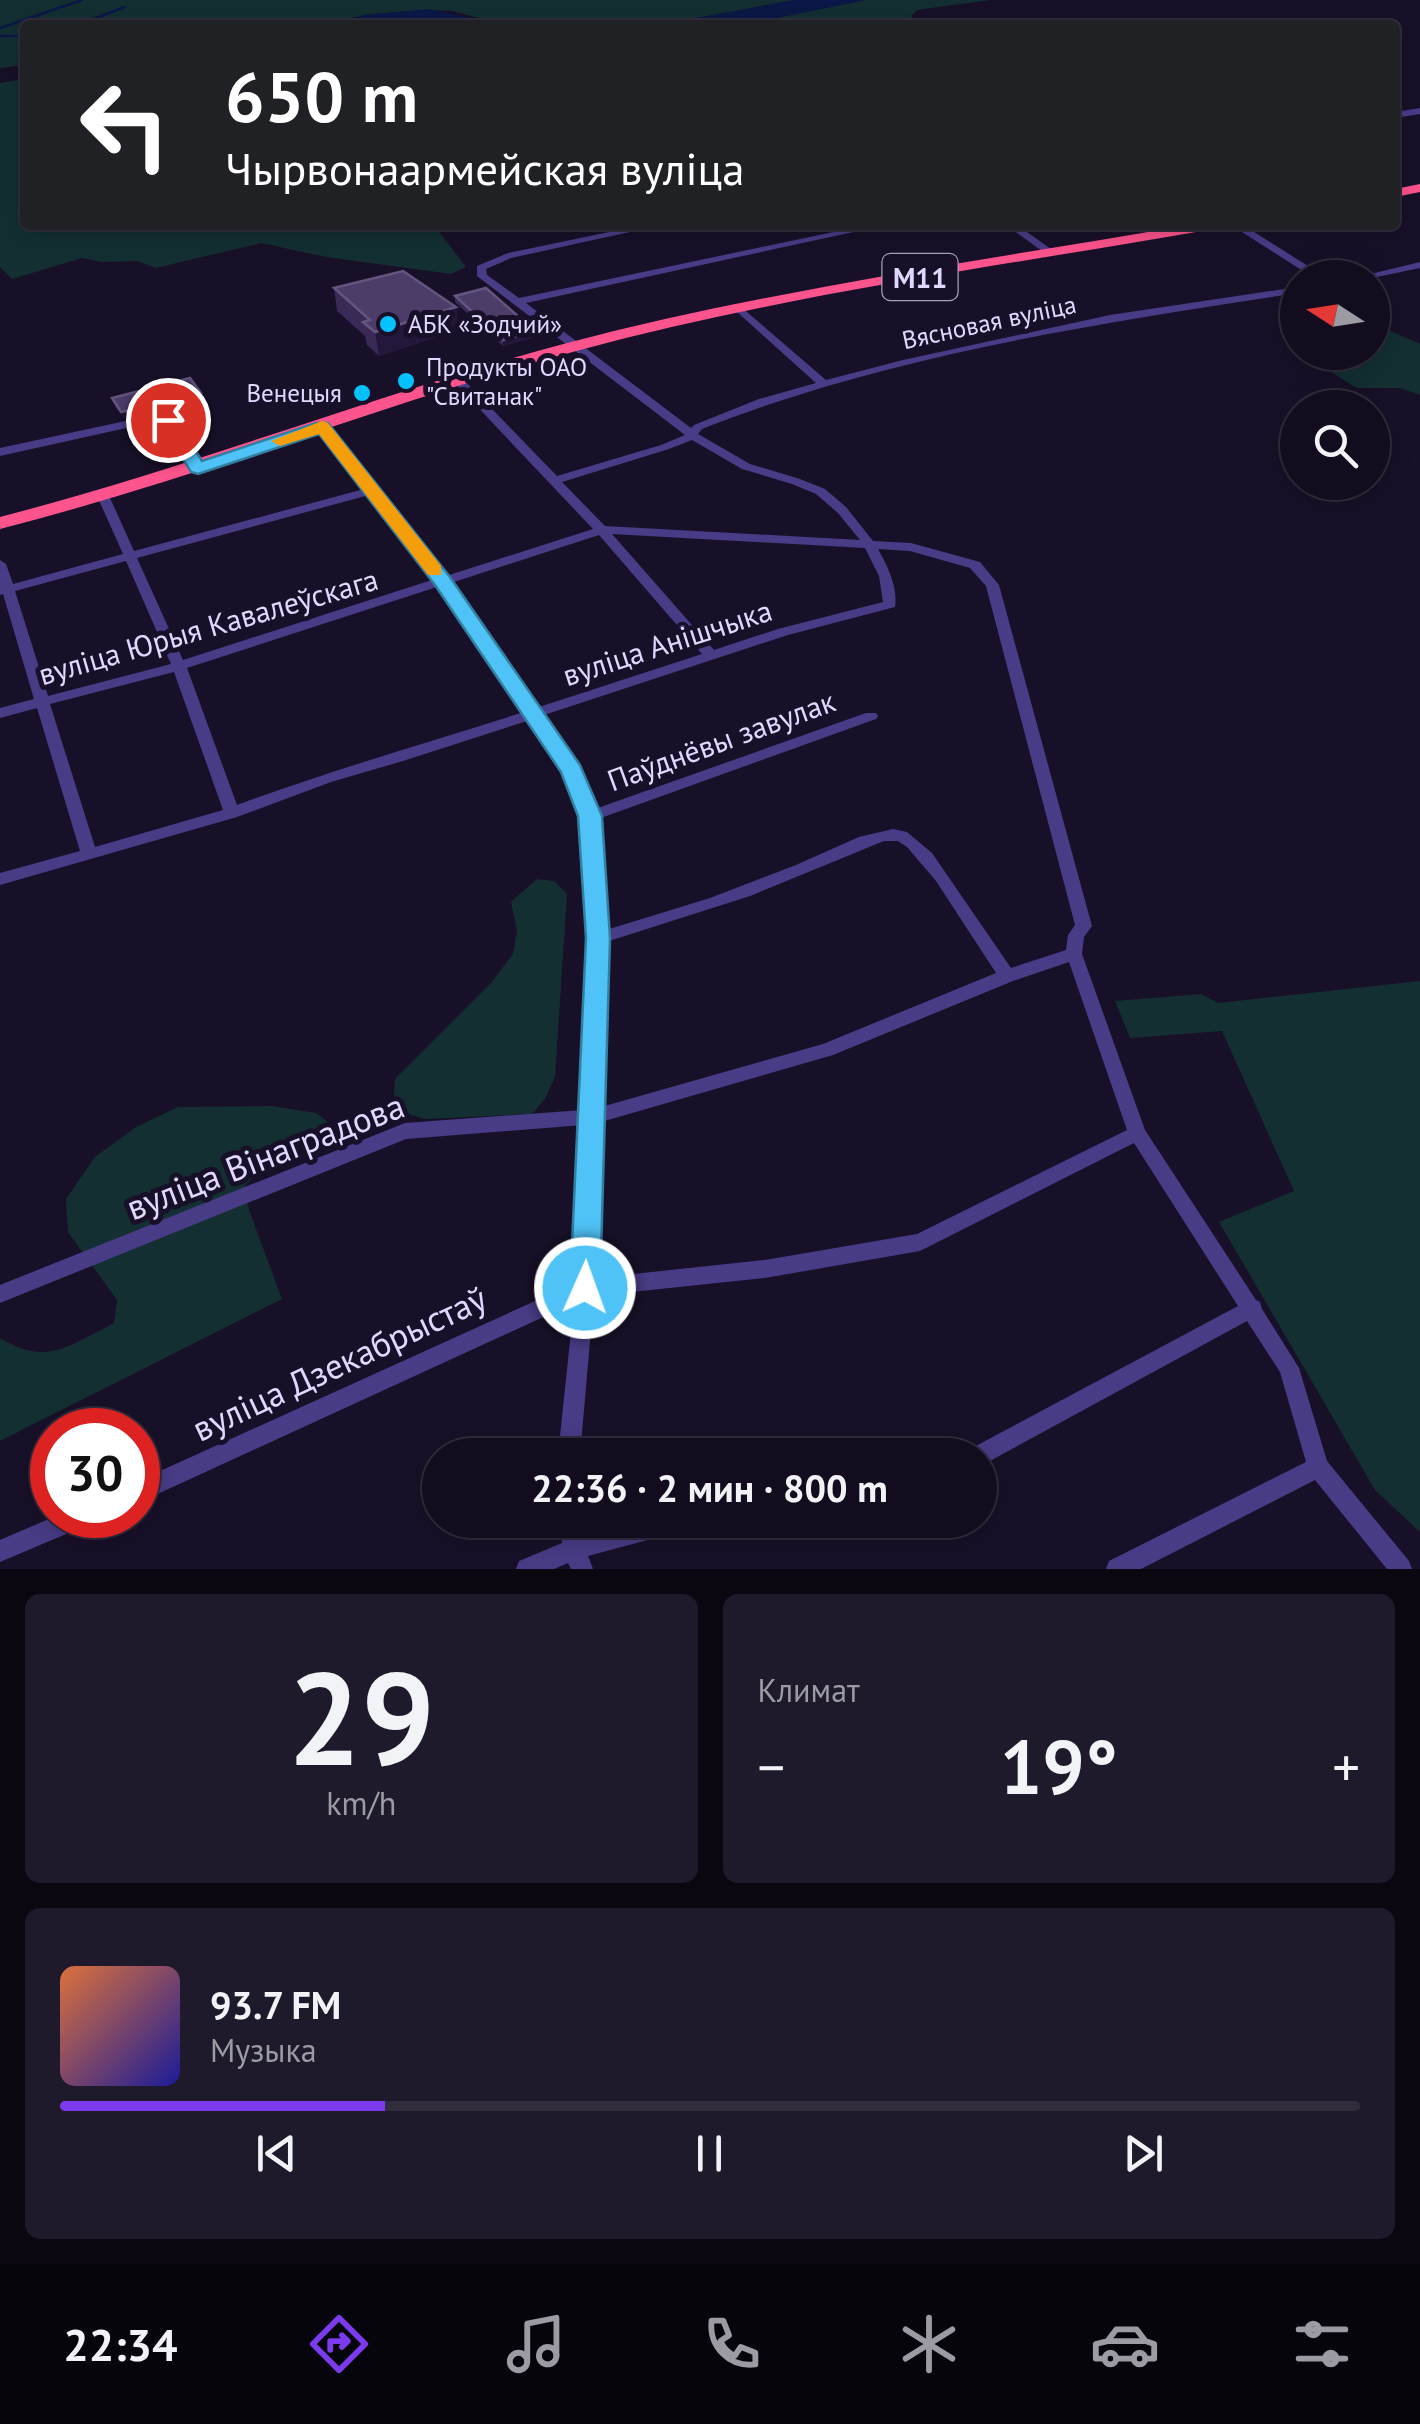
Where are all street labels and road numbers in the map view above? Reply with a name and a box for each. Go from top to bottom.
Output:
road number: М11 [882,254,958,300]
street label: Вясновая вуліца [899,288,1079,356]
street label: вуліца Юрыя Кавалеўскага [34,559,382,693]
street label: вуліца Анішчыка [557,590,777,694]
street label: Паўднёвы завулак [602,680,841,799]
street label: вуліца Вінаградова [120,1082,410,1230]
street label: вуліца Дзекабрыстаў [184,1275,494,1451]

